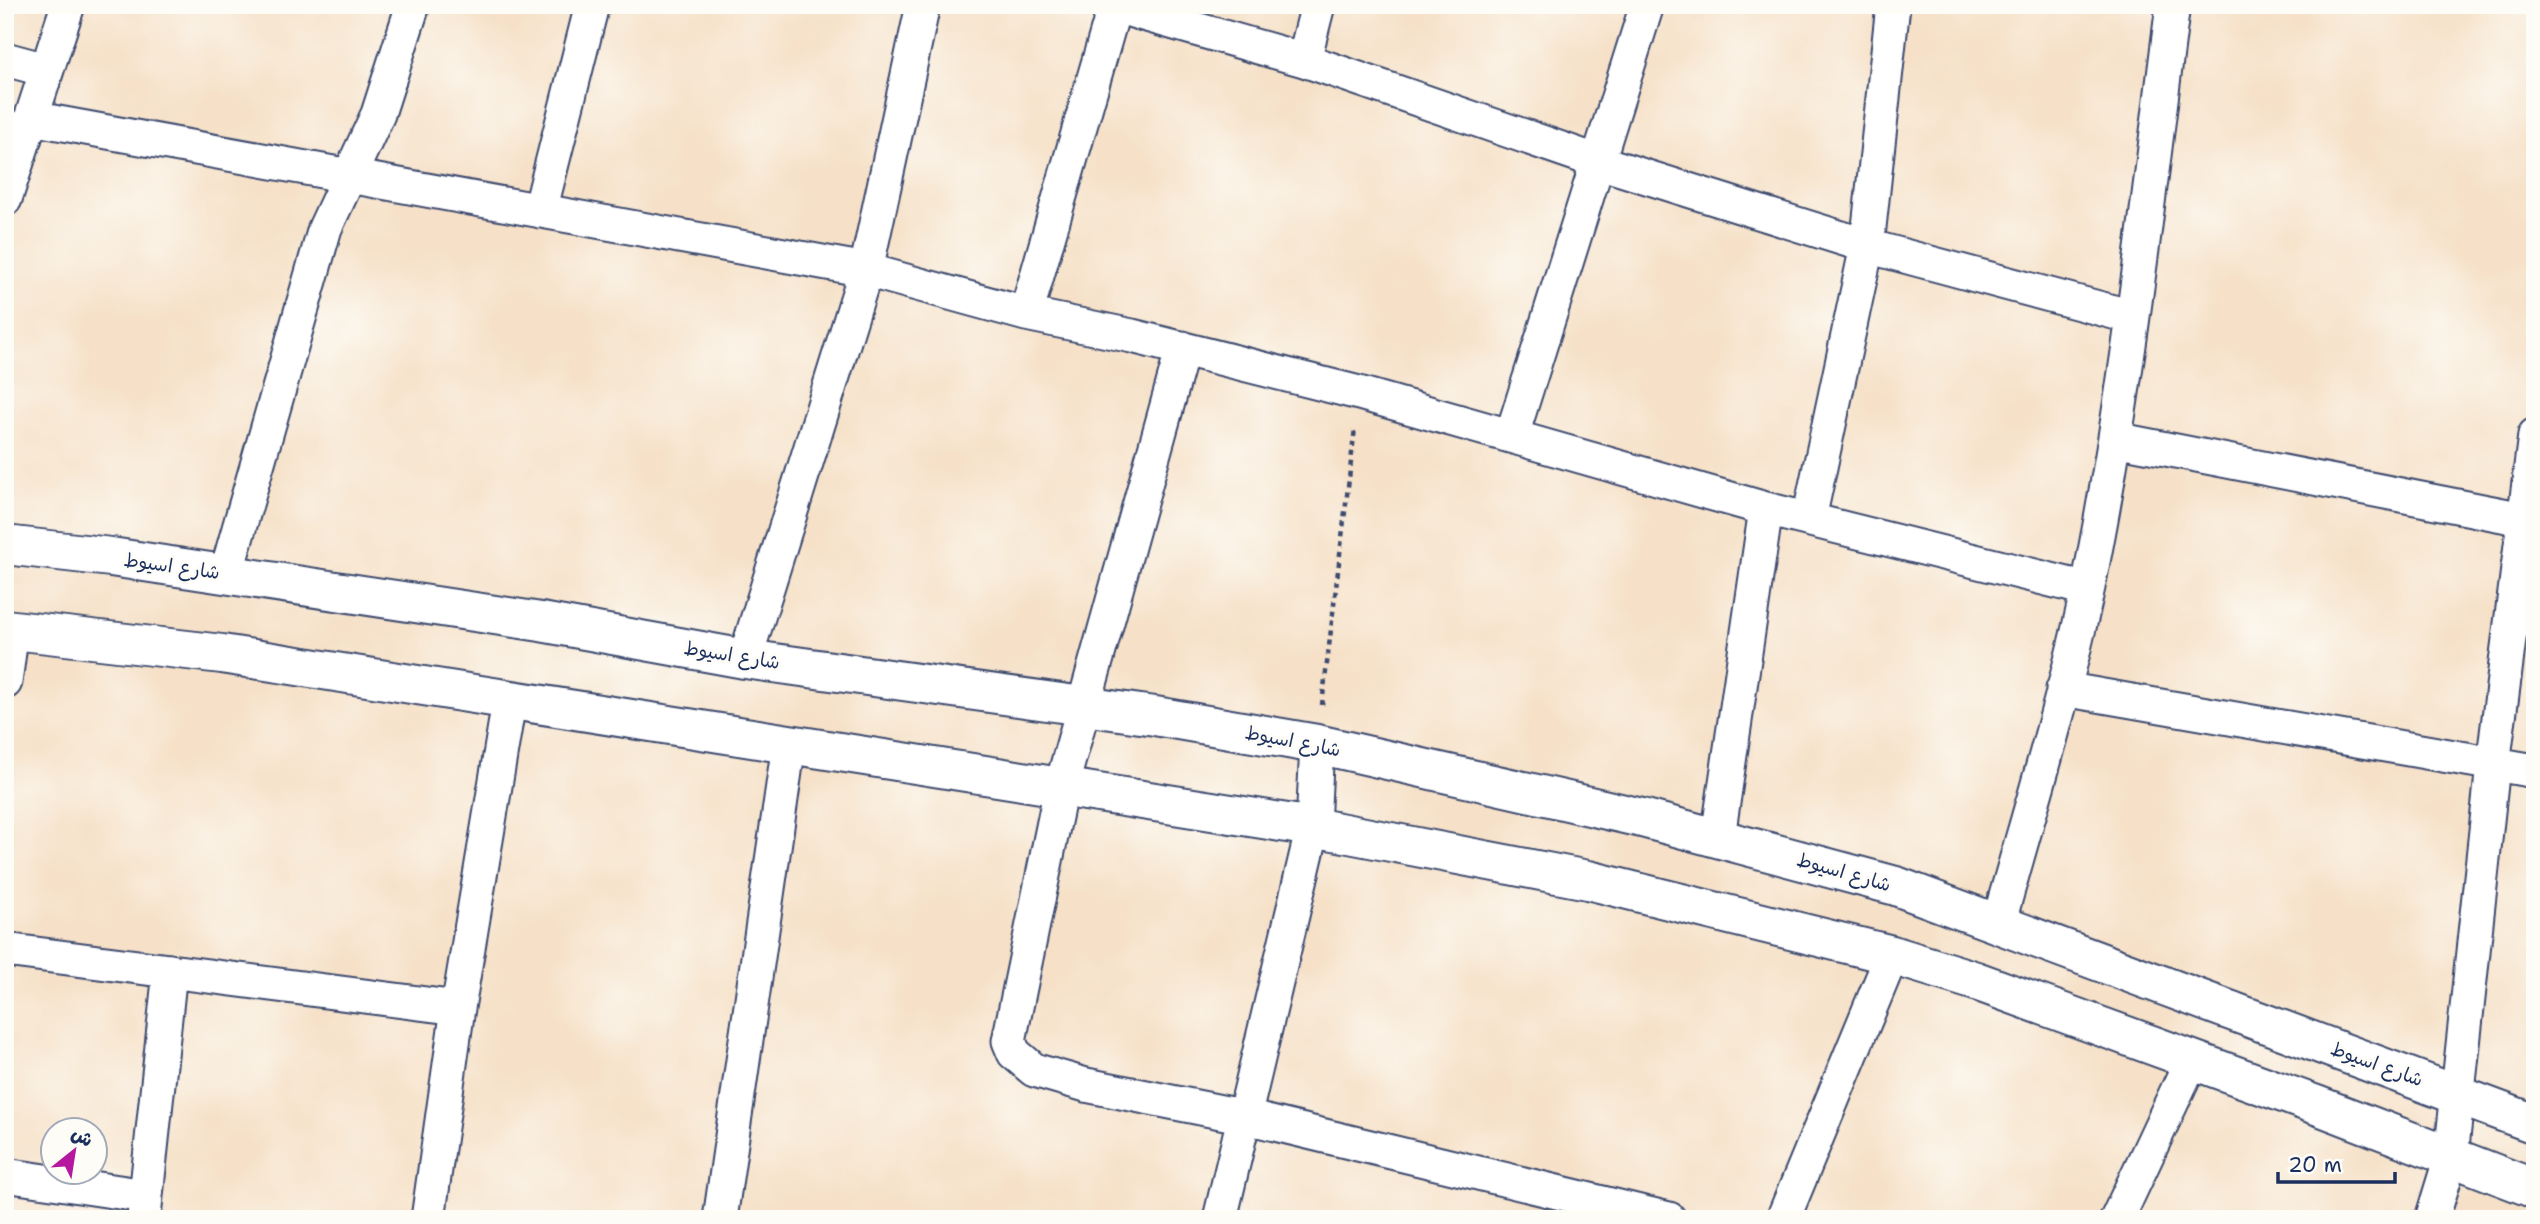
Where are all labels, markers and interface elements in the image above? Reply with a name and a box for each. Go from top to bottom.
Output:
street label: شارع اسيوط [122,547,222,586]
street label: شارع اسيوط [682,635,782,676]
street label: شارع اسيوط [1243,720,1343,763]
street label: شارع اسيوط [1794,847,1894,898]
street label: شارع اسيوط [2327,1036,2427,1093]
north arrow [38,1116,108,1186]
text: ش [67,1121,98,1153]
scale bar [2278,1140,2395,1184]
text: 20 m [2288,1151,2342,1179]

